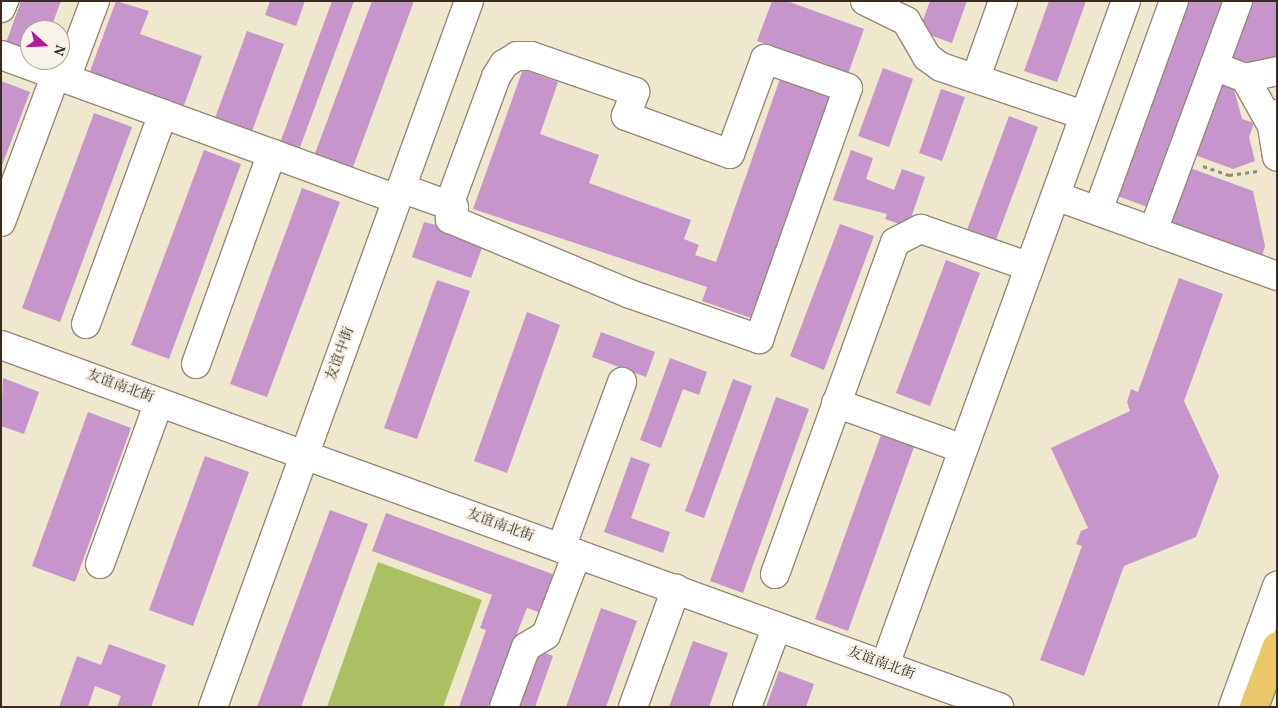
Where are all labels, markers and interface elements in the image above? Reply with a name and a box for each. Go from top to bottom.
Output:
north arrow [20,20,70,70]
text: N [48,42,69,58]
street label: 友谊中街 [324,325,358,383]
street label: 友谊南北街 [84,367,156,407]
street label: 友谊南北街 [464,506,536,546]
street label: 友谊南北街 [845,644,917,684]

